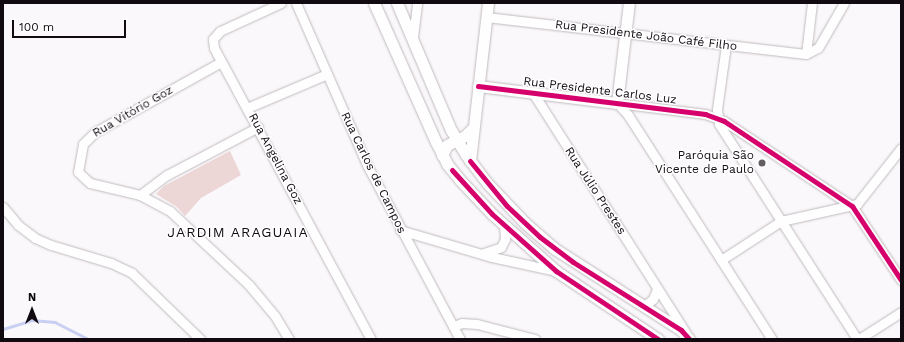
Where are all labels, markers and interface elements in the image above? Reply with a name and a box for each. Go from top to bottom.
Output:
scale bar [14,12,128,38]
street label: Rua Presidente João Café Filho [554,18,738,54]
text: 100 m [19,20,54,34]
street label: Rua Presidente Carlos Luz [522,74,678,108]
street label: Rua Vitório Goz [90,83,176,141]
street label: Rua Carlos de Campos [337,110,409,236]
street label: Rua Angelina Goz [245,111,305,207]
street label: Rua Júlio Prestes [561,144,629,238]
place label: Paróquia São Vicente de Paulo [655,149,754,177]
marker: Paróquia São Vicente de Paulo [757,158,767,168]
district label: JARDIM ARAGUAIA [167,224,309,240]
north arrow [12,290,52,330]
text: N [28,291,36,304]

